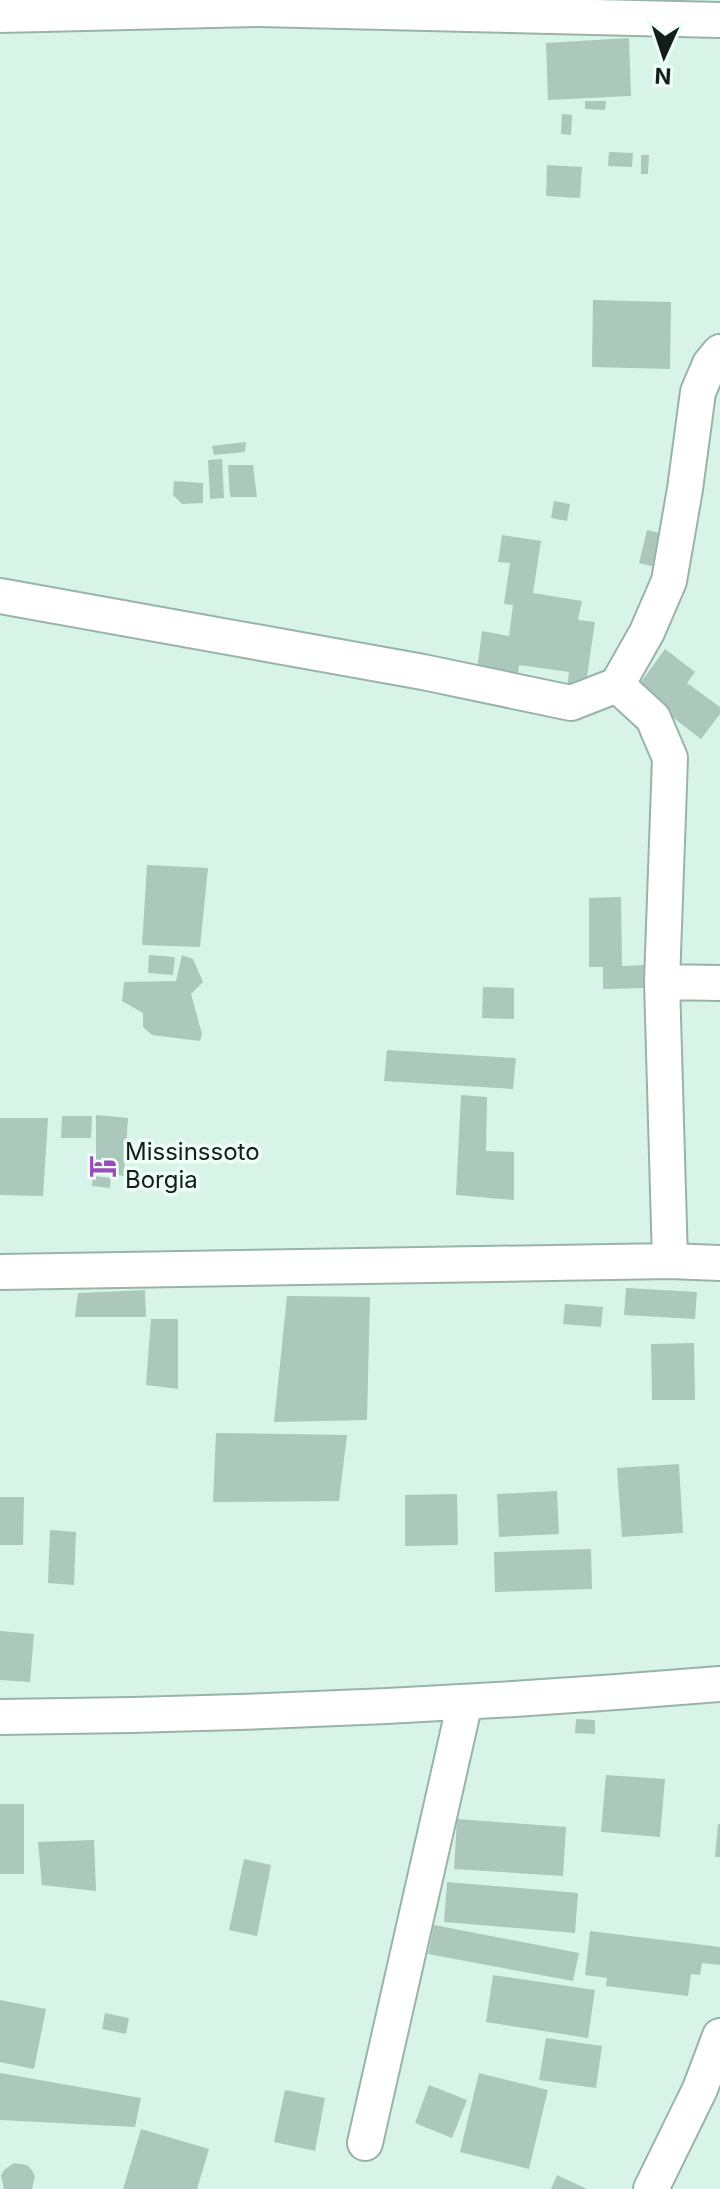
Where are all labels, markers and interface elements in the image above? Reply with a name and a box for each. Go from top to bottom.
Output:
north arrow [624,16,704,96]
text: N [654,63,672,89]
place label: Missinssoto Borgia [125,1137,260,1194]
hotel icon: Missinssoto Borgia [88,1151,118,1181]

